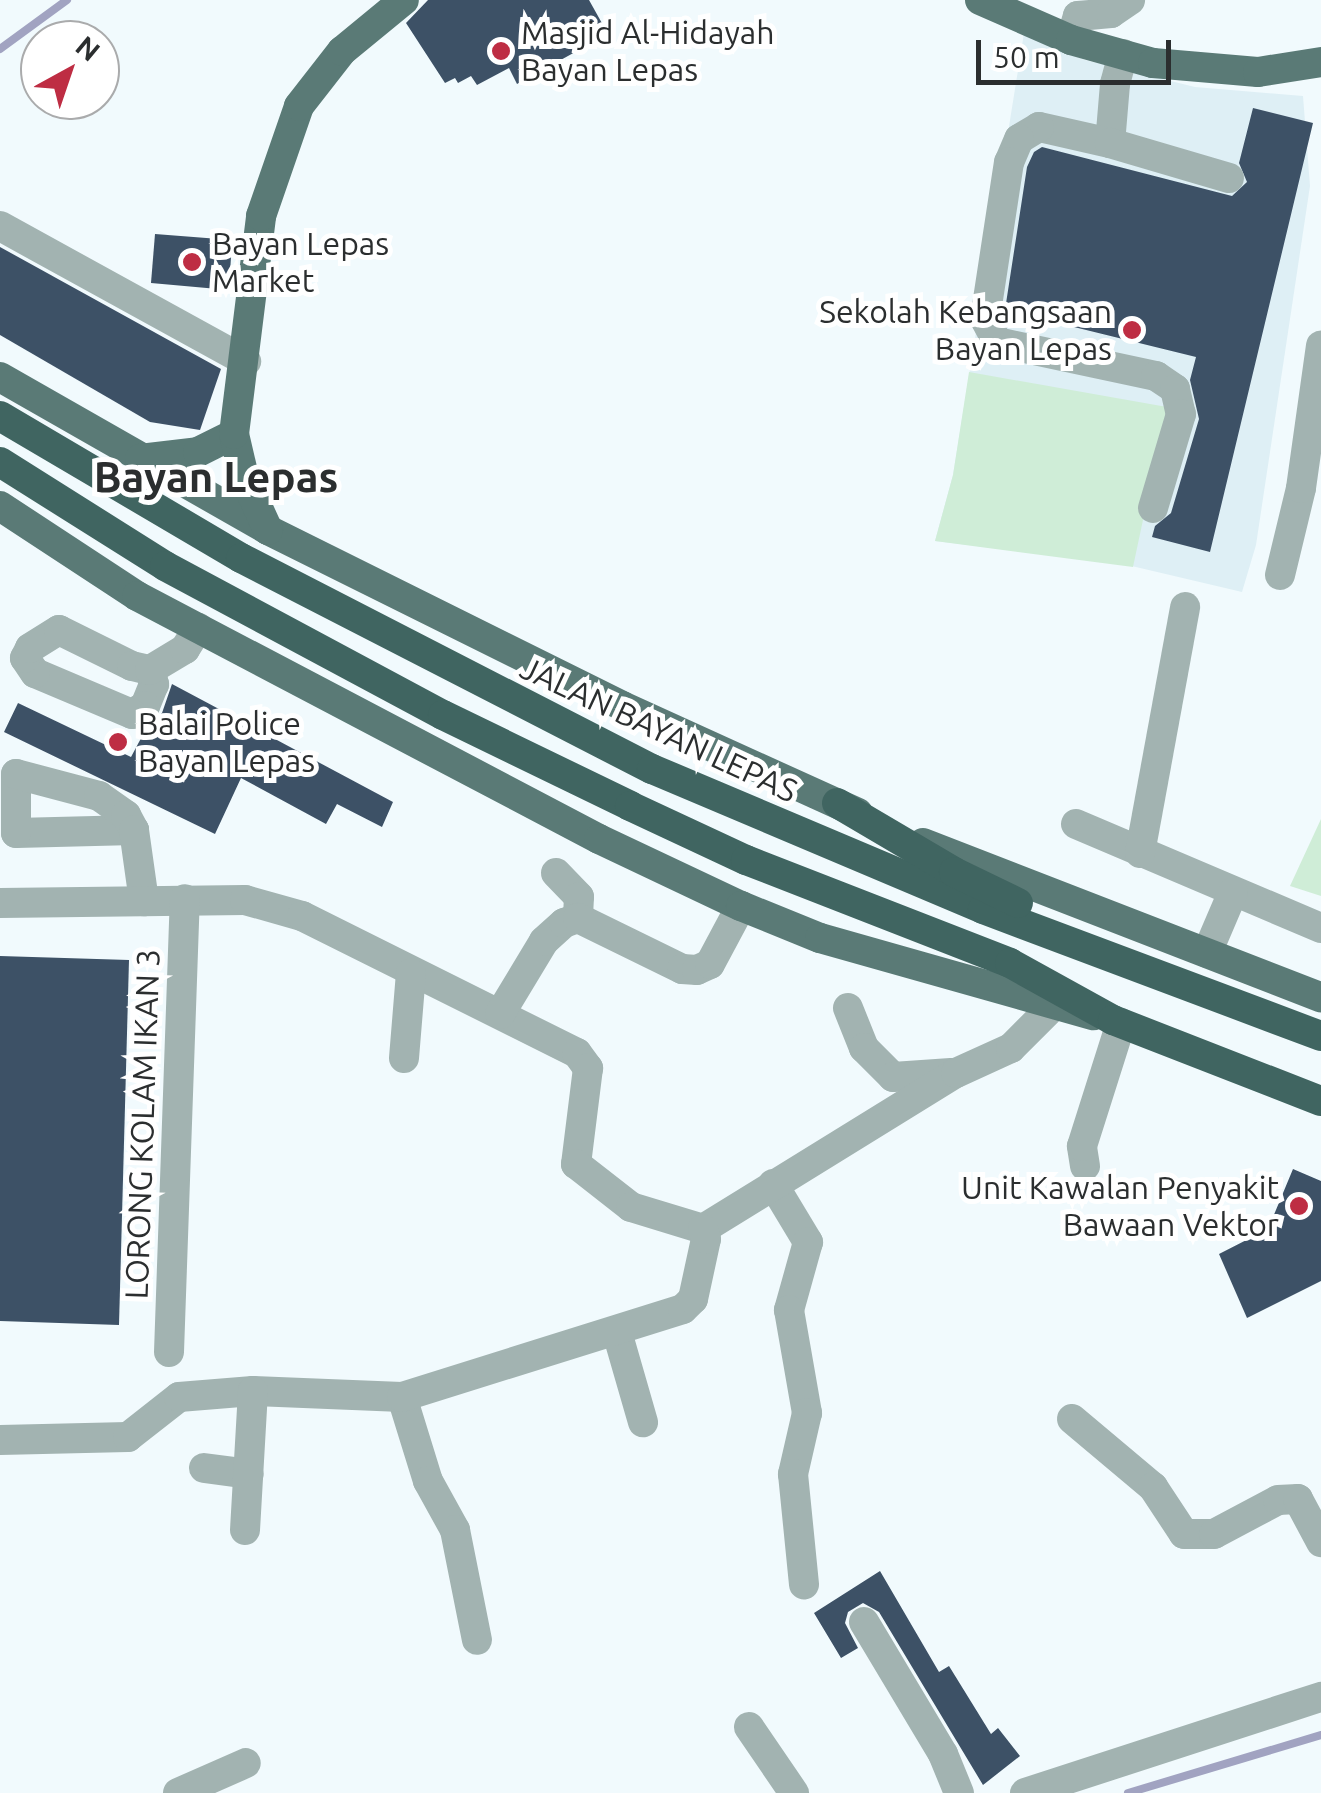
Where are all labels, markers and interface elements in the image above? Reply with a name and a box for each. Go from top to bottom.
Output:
place label: Masjid Al-Hidayah Bayan Lepas [521,14,775,89]
north arrow [20,20,120,120]
scale bar [981,20,1176,82]
text: N [70,30,106,67]
marker: Masjid Al-Hidayah Bayan Lepas [490,40,512,62]
text: 50 m [993,40,1060,74]
place label: Bayan Lepas Market [212,225,389,300]
marker: Bayan Lepas Market [181,251,203,273]
place label: Sekolah Kebangsaan Bayan Lepas [819,293,1112,368]
marker: Sekolah Kebangsaan Bayan Lepas [1121,319,1143,341]
district label: Bayan Lepas [94,452,338,502]
street label: JALAN BAYAN LEPAS [515,648,803,810]
place label: Balai Police Bayan Lepas [138,705,315,780]
marker: Balai Police Bayan Lepas [107,731,129,753]
street label: LORONG KOLAM IKAN 3 [117,948,167,1300]
place label: Unit Kawalan Penyakit Bawaan Vektor [961,1169,1279,1244]
marker: Unit Kawalan Penyakit Bawaan Vektor [1288,1195,1310,1217]

